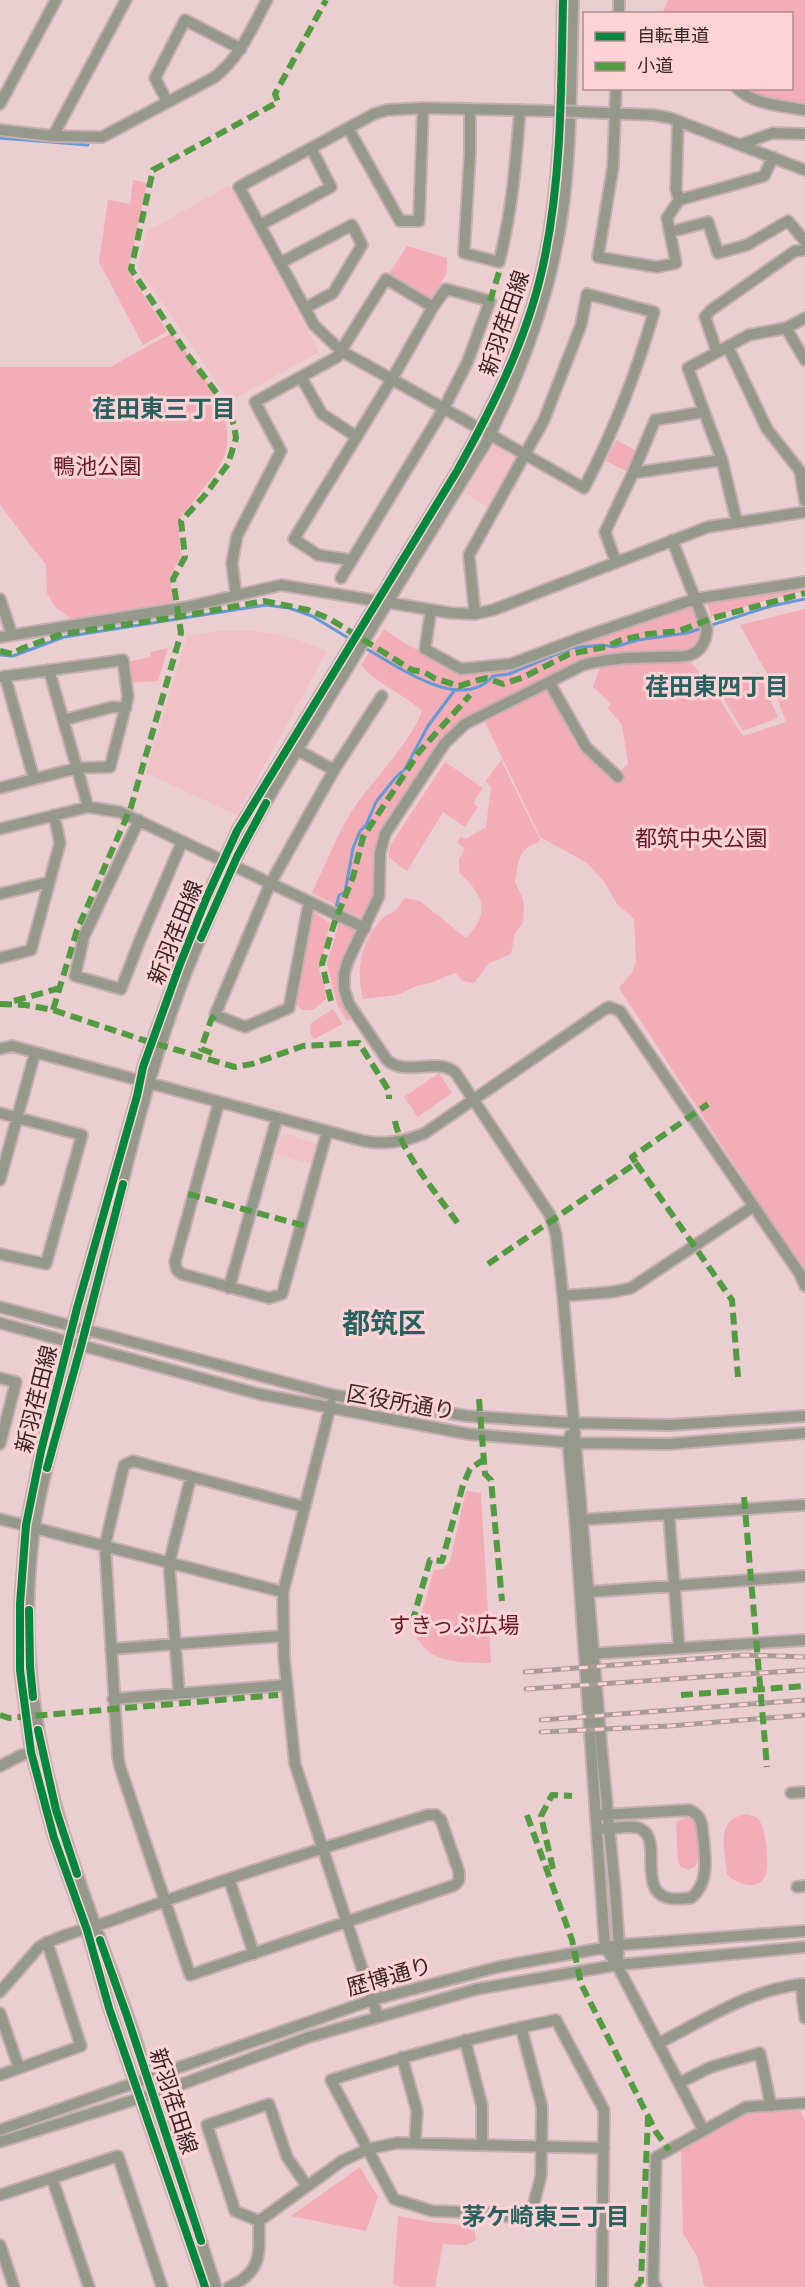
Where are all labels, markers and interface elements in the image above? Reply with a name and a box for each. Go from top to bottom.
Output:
legend [583,12,793,90]
text: 自転車道 [637,22,709,49]
text: 小道 [637,52,673,79]
street label: 新羽荏田線 [470,265,538,381]
district label: 荏田東三丁目 [92,390,236,426]
park label: 鴨池公園 [53,449,141,483]
district label: 荏田東四丁目 [645,668,789,704]
park label: 都筑中央公園 [635,821,767,855]
street label: 新羽荏田線 [139,875,211,989]
district label: 都筑区 [342,1301,426,1344]
street label: 新羽荏田線 [6,1342,66,1456]
street label: 区役所通り [344,1376,458,1428]
park label: すきっぷ広場 [388,1608,520,1642]
street label: 歴博通り [342,1948,436,2004]
street label: 新羽荏田線 [141,2043,207,2159]
district label: 茅ケ崎東三丁目 [462,2198,630,2234]

